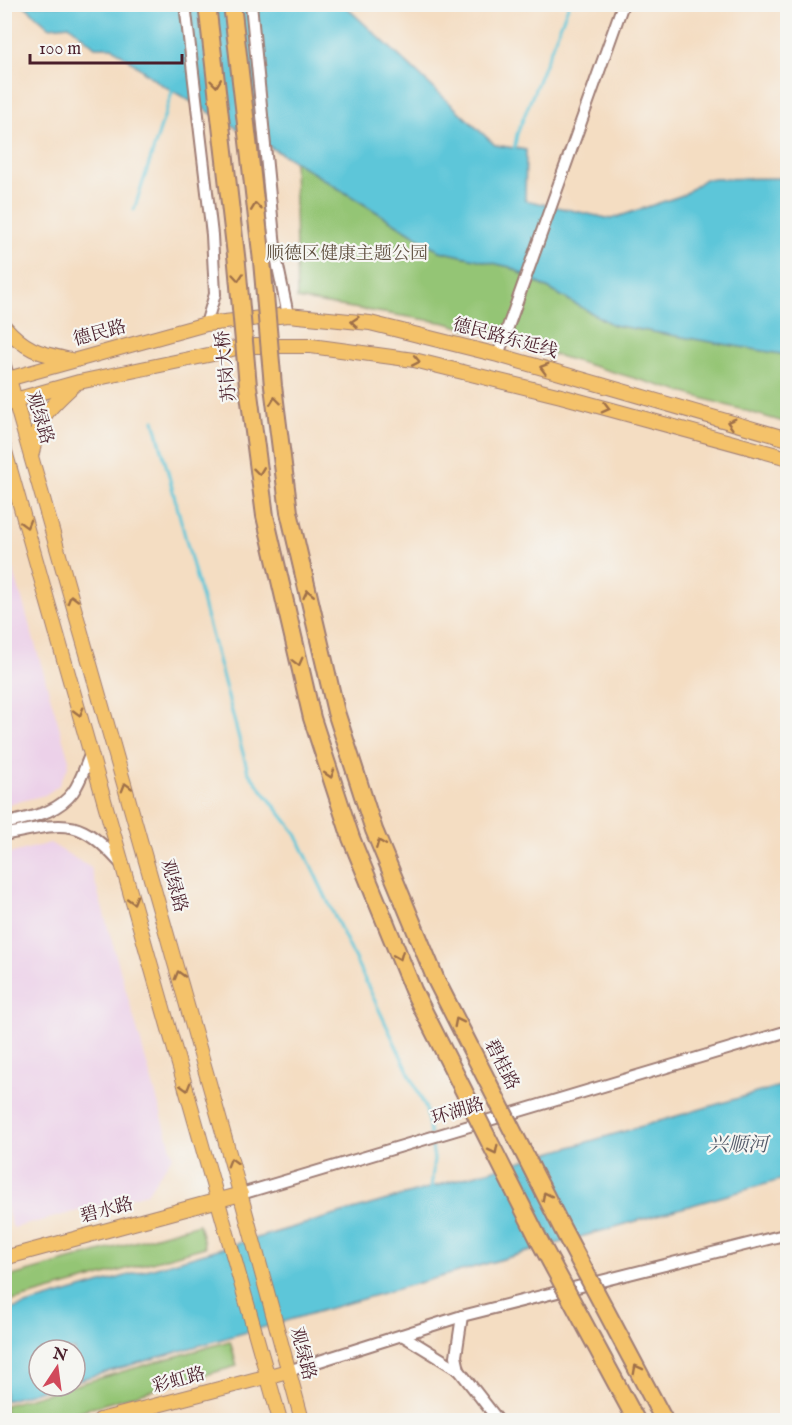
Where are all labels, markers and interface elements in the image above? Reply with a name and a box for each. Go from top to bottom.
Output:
scale bar [30,27,182,65]
text: 100 m [39,38,81,61]
one-way arrow [210,79,222,88]
one-way arrow [250,203,263,212]
park label: 顺德区健康主题公园 [266,243,428,266]
one-way arrow [231,273,244,282]
street label: 德民路东延线 [450,314,560,364]
street label: 德民路 [71,316,129,352]
one-way arrow [350,316,359,329]
street label: 苏岗大桥 [212,329,242,403]
one-way arrow [411,354,421,367]
one-way arrow [539,363,550,375]
street label: 观绿路 [20,389,58,447]
one-way arrow [270,397,282,406]
one-way arrow [600,401,610,414]
one-way arrow [726,418,737,430]
one-way arrow [252,467,264,476]
one-way arrow [19,518,31,529]
one-way arrow [302,589,315,599]
one-way arrow [67,595,79,605]
one-way arrow [291,657,304,667]
one-way arrow [72,707,85,717]
one-way arrow [323,768,335,779]
one-way arrow [120,782,133,792]
one-way arrow [375,839,387,850]
street label: 观绿路 [155,857,191,915]
one-way arrow [126,894,138,904]
one-way arrow [392,950,404,961]
one-way arrow [174,970,186,980]
one-way arrow [453,1018,465,1029]
street label: 碧桂路 [478,1036,524,1094]
one-way arrow [179,1081,191,1092]
street label: 环湖路 [429,1093,487,1131]
water label: 兴顺河 [708,1133,771,1158]
one-way arrow [487,1144,498,1154]
one-way arrow [227,1157,239,1168]
one-way arrow [541,1192,553,1203]
street label: 碧水路 [78,1193,136,1229]
street label: 观绿路 [284,1325,320,1383]
north arrow [27,1338,87,1398]
text: N [50,1344,69,1367]
street label: 彩虹路 [150,1363,208,1399]
one-way arrow [633,1365,644,1375]

